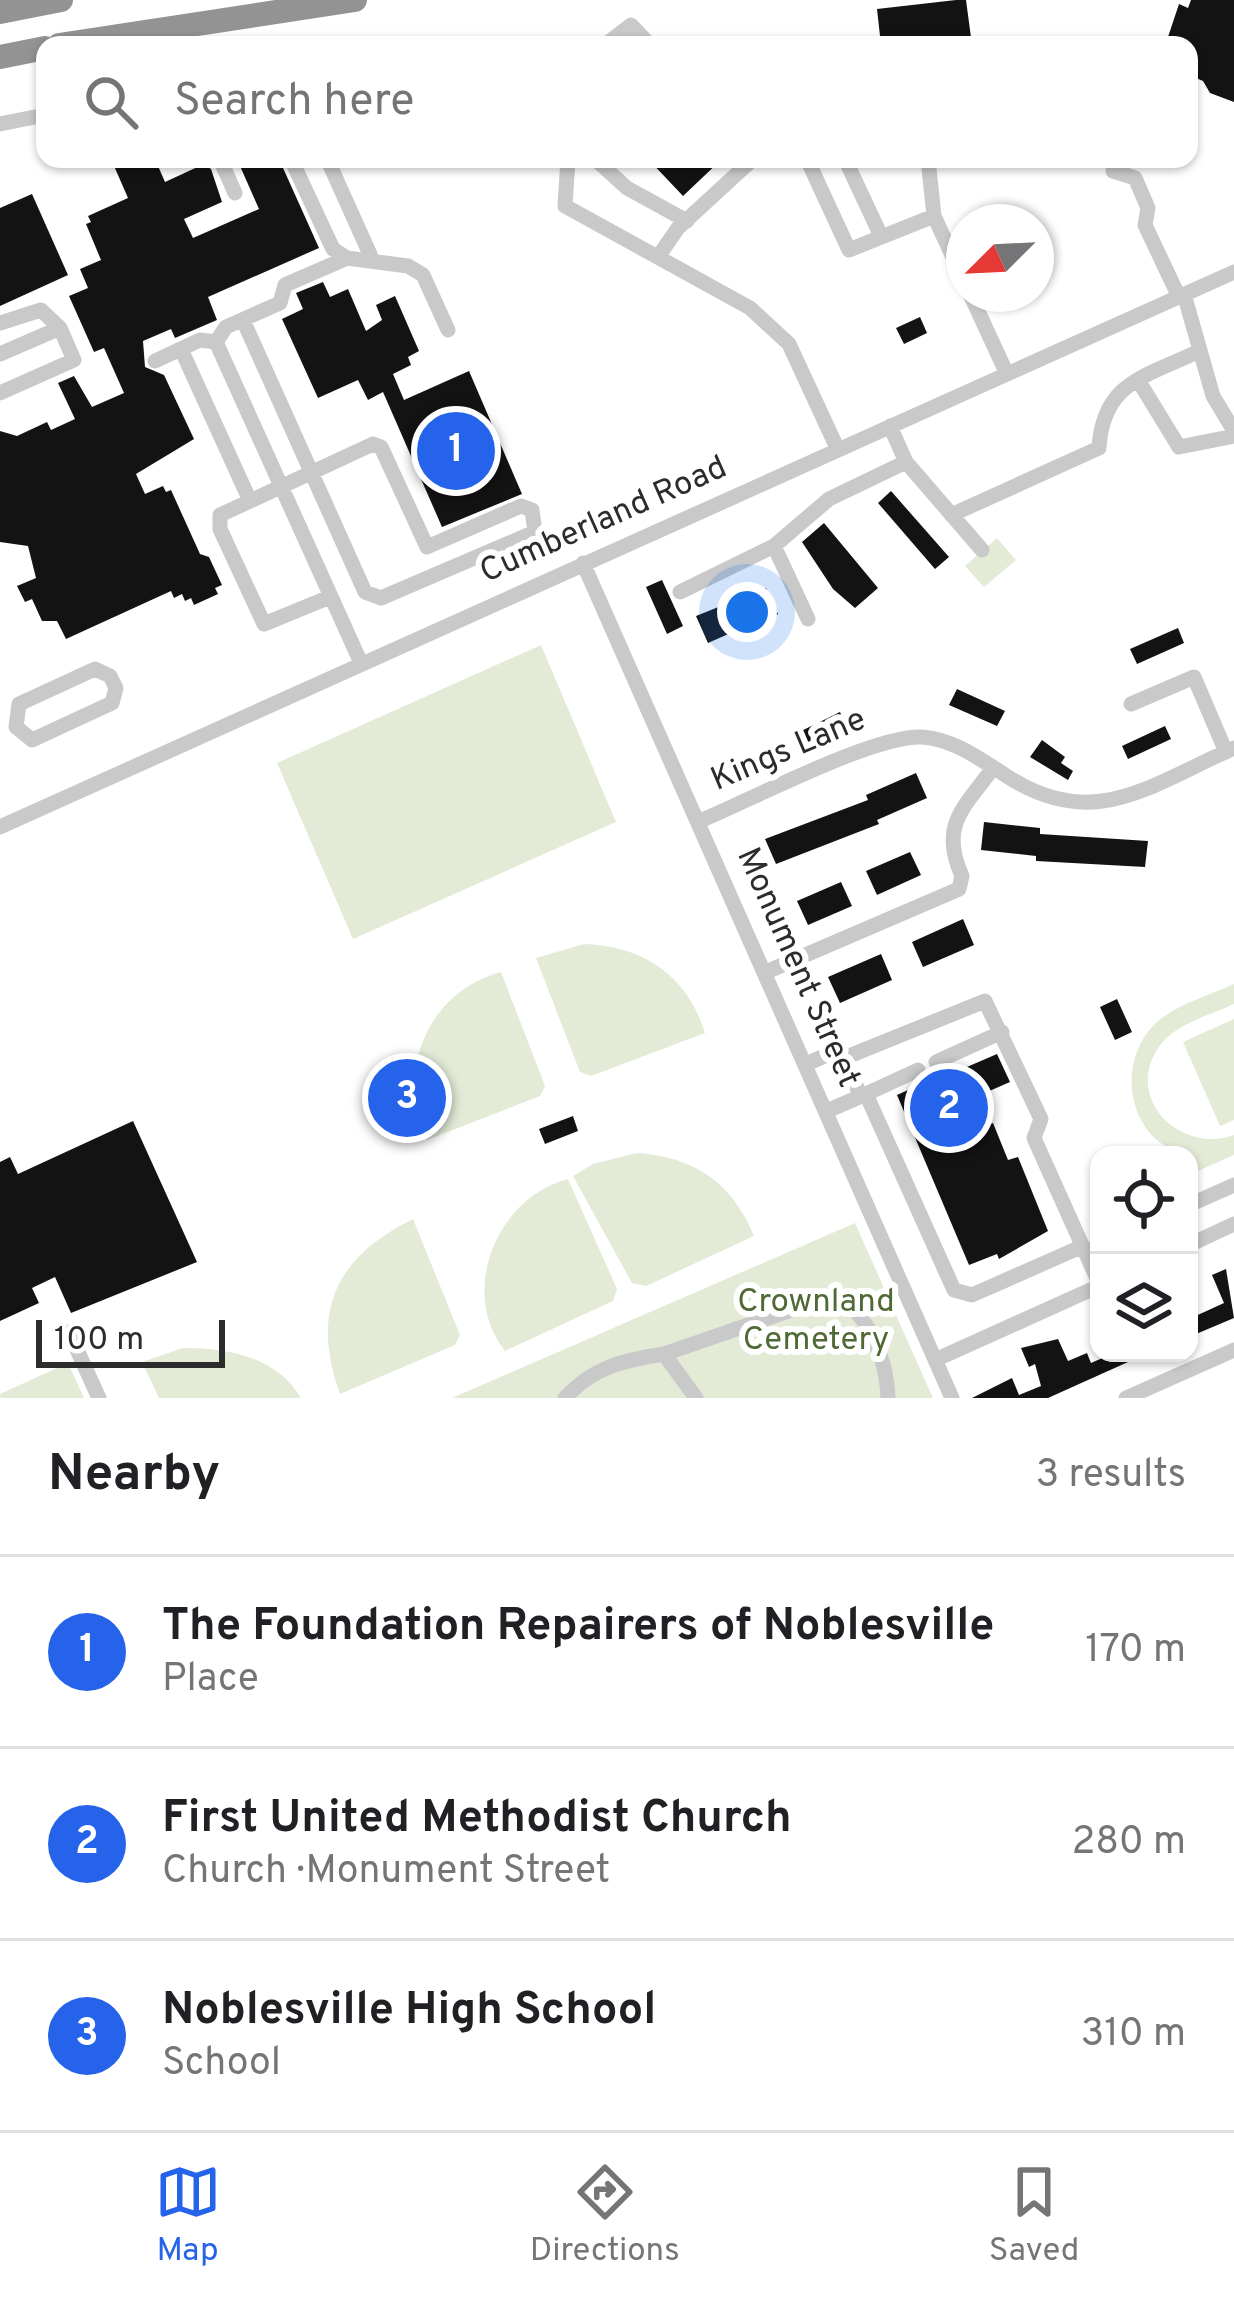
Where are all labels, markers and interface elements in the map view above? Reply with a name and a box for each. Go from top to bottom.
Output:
search box [36,36,1198,168]
icon: search [78,69,144,135]
text: Search here [174,74,414,131]
north arrow [946,204,1054,312]
pin: 1 [417,406,495,496]
street label: Cumberland Road [474,448,734,594]
your location [717,582,777,642]
street label: Kings Lane [705,700,873,802]
street label: Monument Street [725,842,869,1094]
pin: 3 [368,1053,446,1143]
pin: 2 [910,1063,988,1153]
map controls [1090,1146,1198,1362]
button: locate [1090,1146,1198,1254]
button: layers [1090,1254,1198,1362]
park label: Crownland Cemetery [737,1282,895,1362]
scale bar [36,1314,225,1367]
text: 100 m [54,1320,144,1362]
text: Nearby [48,1444,220,1509]
text: 3 results [1036,1452,1186,1501]
text: The Foundation Repairers of Noblesville [162,1599,994,1656]
text: 1 [79,1627,95,1676]
text: 170 m [1085,1627,1186,1676]
text: Place [162,1656,259,1705]
text: First United Methodist Church [162,1791,792,1848]
text: 2 [75,1819,99,1868]
text: 280 m [1071,1819,1186,1868]
text: Church · Monument Street [162,1848,610,1897]
text: Noblesville High School [162,1983,656,2040]
text: 3 [75,2011,99,2060]
text: 310 m [1081,2011,1186,2060]
text: School [162,2040,281,2089]
tab: Map [155,2159,221,2273]
tab: Directions [530,2159,680,2273]
tab: Saved [989,2159,1079,2273]

